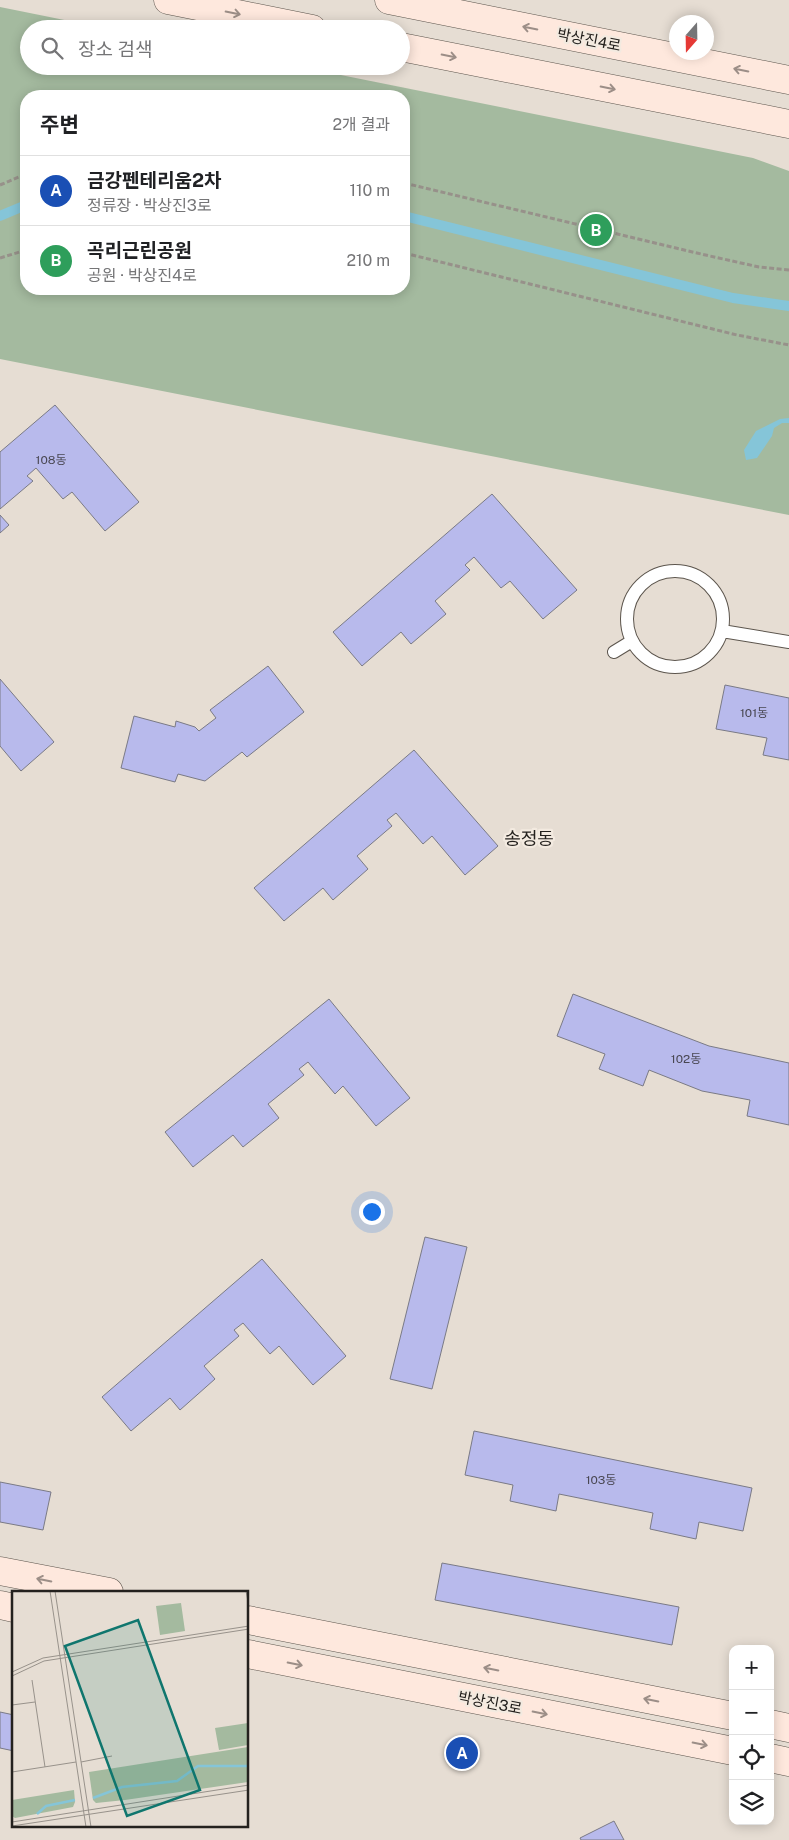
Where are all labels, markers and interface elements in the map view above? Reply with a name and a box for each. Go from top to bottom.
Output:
one-way arrow [224,9,240,18]
north arrow [669,15,714,60]
search box [20,20,410,75]
one-way arrow [523,23,539,32]
street label: 박상진4로 [556,25,622,54]
icon: search [38,34,66,62]
text: 장소 검색 [78,38,153,60]
one-way arrow [441,52,457,61]
one-way arrow [734,65,750,74]
one-way arrow [600,83,616,93]
text: 주변 [40,112,79,137]
text: 2개 결과 [332,115,390,134]
text: 금강펜테리움2차 [87,169,221,191]
text: A [50,181,62,200]
text: 110 m [349,181,390,200]
text: 정류장 · 박상진3로 [87,196,211,215]
pin: B [580,211,612,249]
text: 곡리근린공원 [87,239,192,261]
text: B [51,251,61,270]
text: 210 m [346,251,390,270]
text: 공원 · 박상진4로 [87,266,197,285]
house number: 108동 [36,453,66,467]
house number: 101동 [740,706,768,720]
district label: 송정동 [504,828,554,849]
house number: 102동 [671,1052,701,1066]
your location [359,1199,385,1225]
house number: 103동 [586,1473,616,1487]
one-way arrow [37,1574,53,1584]
inset map [12,1591,249,1828]
map controls [729,1645,774,1825]
button: + [729,1645,774,1690]
one-way arrow [287,1659,303,1669]
one-way arrow [484,1663,500,1673]
street label: 박상진3로 [457,1688,523,1717]
button: − [729,1690,774,1735]
one-way arrow [643,1695,659,1704]
one-way arrow [532,1708,548,1718]
pin: A [446,1734,478,1772]
button: locate [729,1735,774,1780]
one-way arrow [691,1740,707,1750]
button: layers [729,1780,774,1825]

